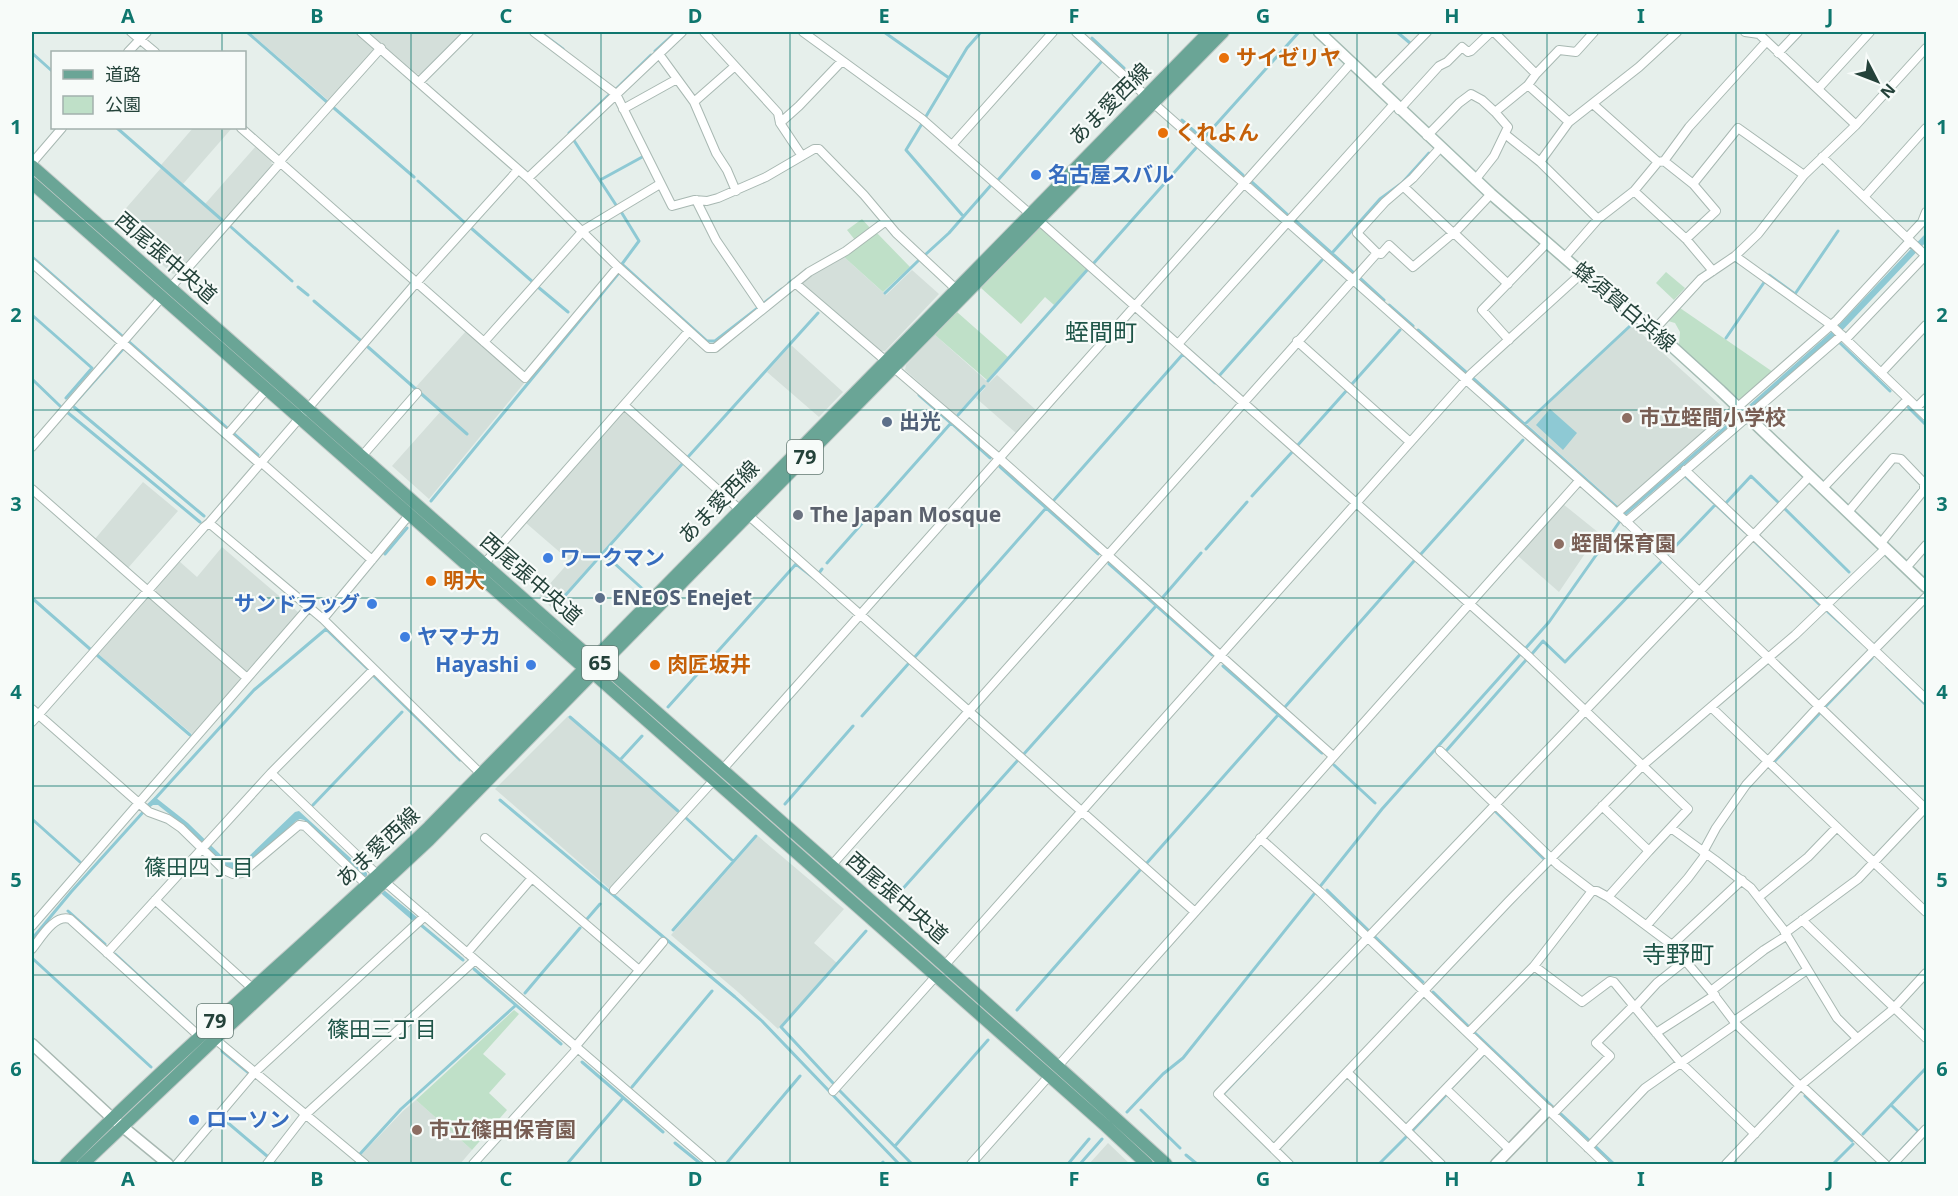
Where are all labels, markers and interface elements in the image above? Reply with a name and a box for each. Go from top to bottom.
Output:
text: A [121,2,135,29]
text: B [310,2,324,29]
text: C [500,2,513,29]
text: D [688,2,702,29]
text: E [878,2,890,29]
text: F [1069,2,1079,29]
text: G [1256,2,1270,29]
text: H [1444,2,1460,29]
text: I [1637,2,1645,29]
text: J [1825,2,1833,29]
place label: サイゼリヤ [1236,43,1341,71]
legend [51,51,246,129]
marker: サイゼリヤ [1217,51,1231,65]
north arrow [1847,51,1907,111]
street label: あま愛西線 [1062,56,1156,150]
text: 道路 [105,62,141,86]
text: N [1876,79,1901,103]
text: 公園 [105,92,141,116]
text: 1 [10,113,22,140]
text: 1 [1936,113,1948,140]
place label: くれよん [1175,118,1259,146]
marker: くれよん [1156,126,1170,140]
place label: 名古屋スバル [1048,160,1174,188]
marker: 名古屋スバル [1029,168,1043,182]
street label: 西尾張中央道 [110,205,223,309]
street label: 蜂須賀白浜線 [1567,255,1682,357]
text: 2 [10,301,22,328]
text: 2 [1936,301,1948,328]
district label: 蛭間町 [1065,315,1137,348]
place label: 市立蛭間小学校 [1639,403,1786,431]
place label: 出光 [899,407,941,435]
marker: 市立蛭間小学校 [1620,411,1634,425]
marker: 出光 [880,415,894,429]
road number: 79 [787,440,823,474]
street label: あま愛西線 [672,454,765,549]
text: 3 [10,490,22,517]
text: 3 [1936,490,1948,517]
place label: The Japan Mosque [810,500,1001,528]
marker: The Japan Mosque [791,508,805,522]
street label: 西尾張中央道 [475,526,588,630]
place label: 蛭間保育園 [1571,529,1676,557]
marker: 蛭間保育園 [1552,537,1566,551]
place label: ワークマン [560,543,665,571]
marker: ワークマン [541,551,555,565]
place label: 明大 [443,566,485,594]
marker: 明大 [424,574,438,588]
place label: ENEOS Enejet [612,583,752,611]
place label: サンドラッグ [234,589,360,617]
marker: ENEOS Enejet [593,591,607,605]
marker: サンドラッグ [365,597,379,611]
place label: ヤマナカ [417,622,501,650]
marker: ヤマナカ [398,630,412,644]
road number: 65 [582,646,618,680]
place label: Hayashi [435,650,519,678]
place label: 肉匠坂井 [667,650,751,678]
marker: Hayashi [524,658,538,672]
marker: 肉匠坂井 [648,658,662,672]
text: 4 [10,678,22,705]
text: 4 [1936,678,1948,705]
street label: あま愛西線 [329,800,425,892]
street label: 西尾張中央道 [841,845,954,949]
district label: 篠田四丁目 [144,851,254,881]
text: 5 [10,866,22,893]
text: 5 [1936,866,1948,893]
district label: 寺野町 [1642,937,1714,970]
road number: 79 [197,1004,233,1038]
district label: 篠田三丁目 [327,1013,437,1043]
text: 6 [10,1055,22,1082]
text: 6 [1936,1055,1948,1082]
place label: ローソン [206,1105,290,1133]
marker: ローソン [187,1113,201,1127]
place label: 市立篠田保育園 [429,1115,576,1143]
marker: 市立篠田保育園 [410,1123,424,1137]
text: A [121,1165,135,1192]
text: B [310,1165,324,1192]
text: C [500,1165,513,1192]
text: D [688,1165,702,1192]
text: E [878,1165,890,1192]
text: F [1069,1165,1079,1192]
text: G [1256,1165,1270,1192]
text: H [1444,1165,1460,1192]
text: I [1637,1165,1645,1192]
text: J [1825,1165,1833,1192]

